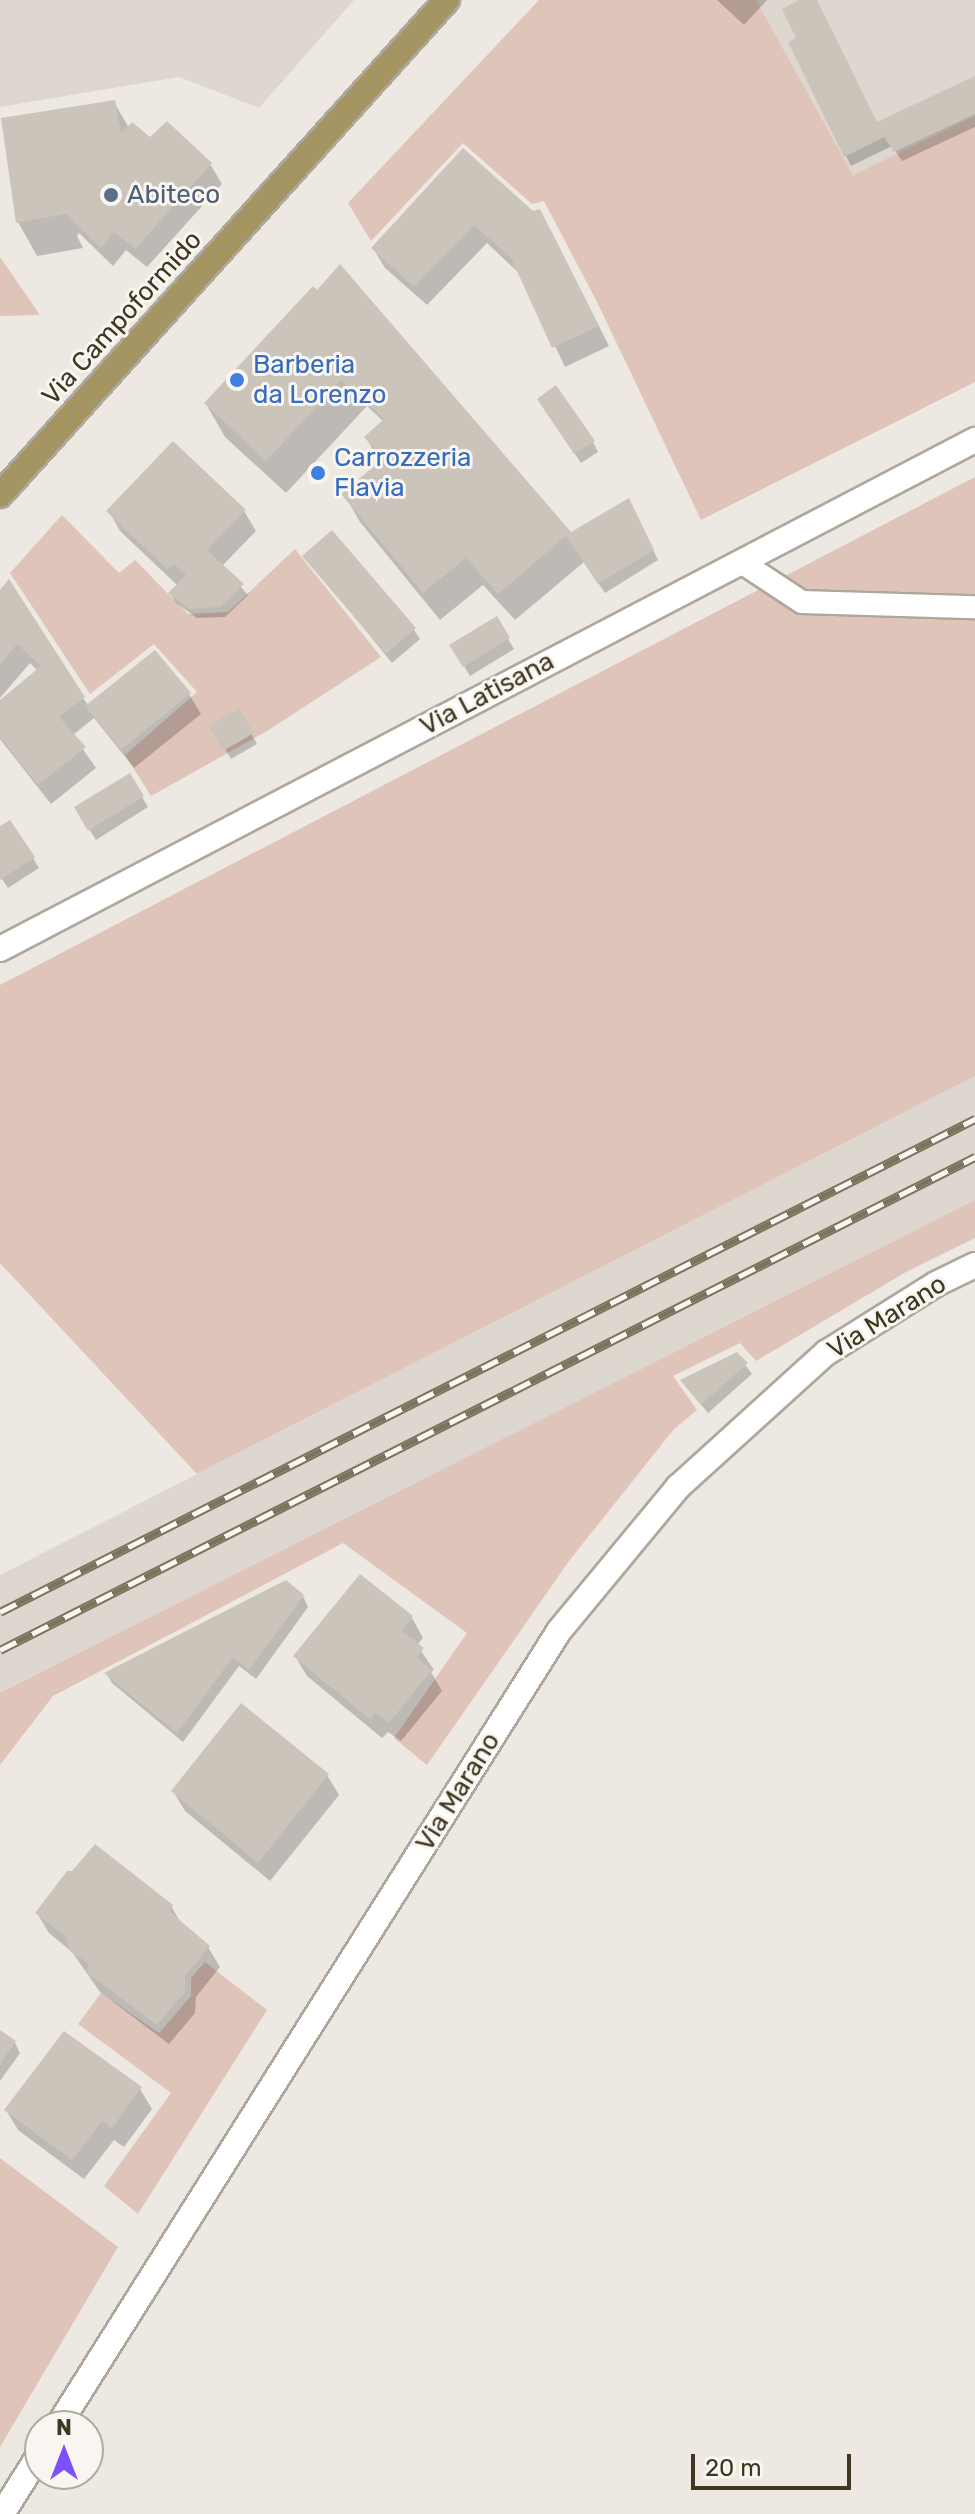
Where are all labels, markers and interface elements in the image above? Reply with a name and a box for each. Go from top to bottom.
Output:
place label: Abiteco [127,179,220,211]
marker: Abiteco [102,186,120,204]
street label: Via Campoformido [36,225,208,411]
place label: Barberia da Lorenzo [253,349,386,410]
marker: Barberia da Lorenzo [228,371,246,389]
place label: Carrozzeria Flavia [334,442,471,504]
marker: Carrozzeria Flavia [309,464,327,482]
street label: Via Latisana [415,646,559,742]
street label: Via Marano [822,1268,952,1366]
street label: Via Marano [409,1727,507,1857]
north arrow [24,2410,104,2490]
text: N [56,2414,72,2441]
scale bar [695,2438,855,2488]
text: 20 m [705,2454,762,2482]

